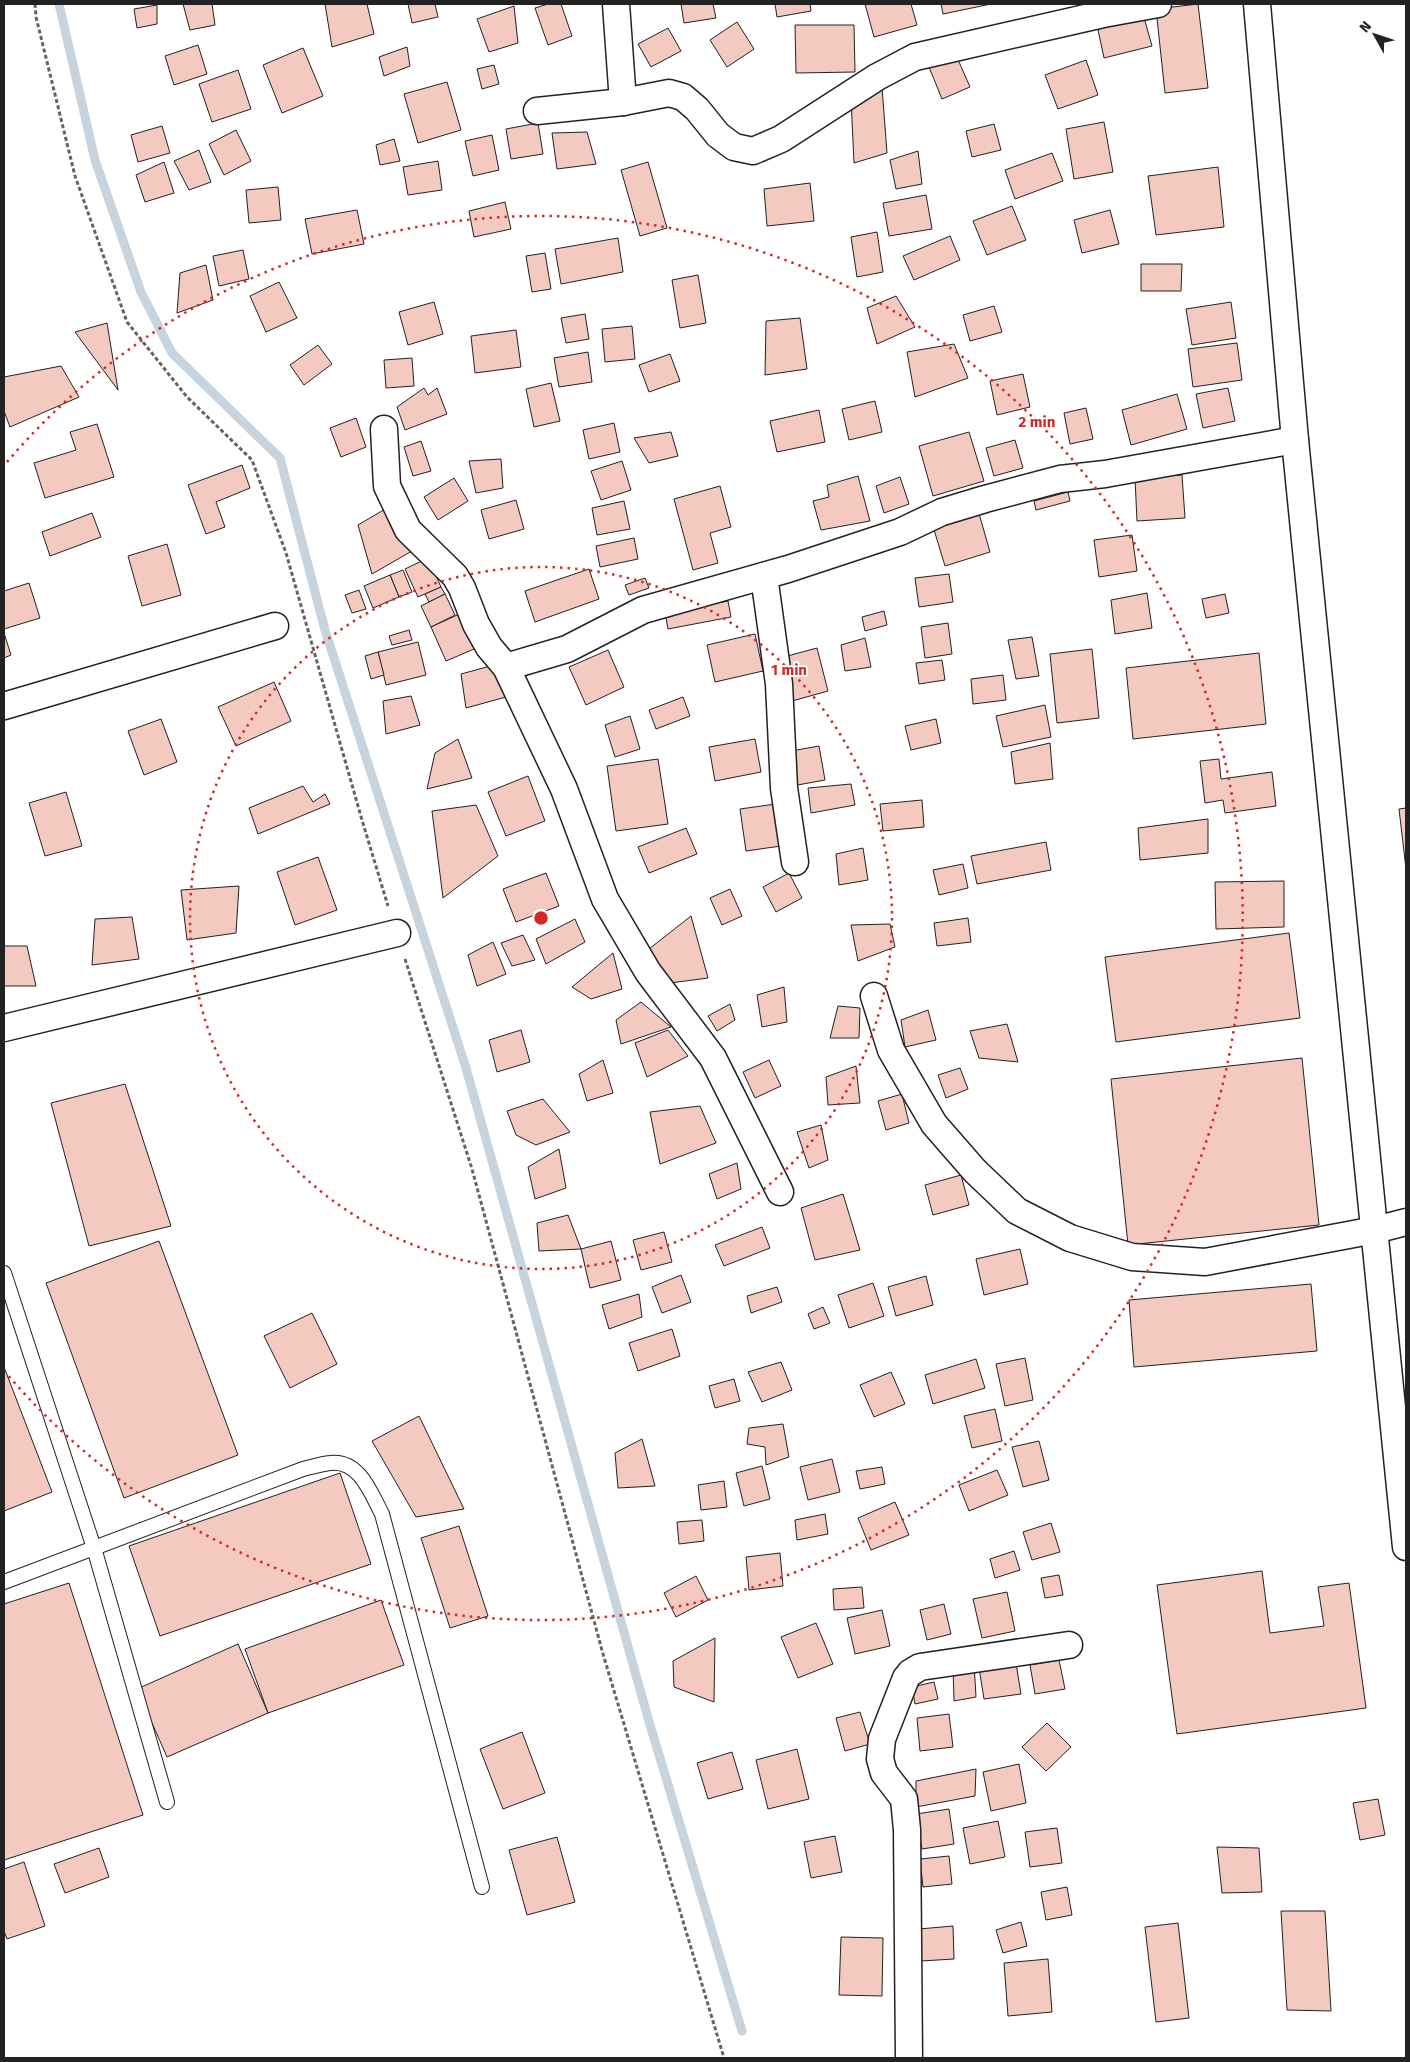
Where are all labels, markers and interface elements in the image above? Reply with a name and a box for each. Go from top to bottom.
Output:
north arrow [1350,10,1400,60]
text: N [1356,18,1375,36]
text: 2 min [1019,413,1055,431]
text: 1 min [771,661,807,679]
centre of rings [532,909,550,927]

